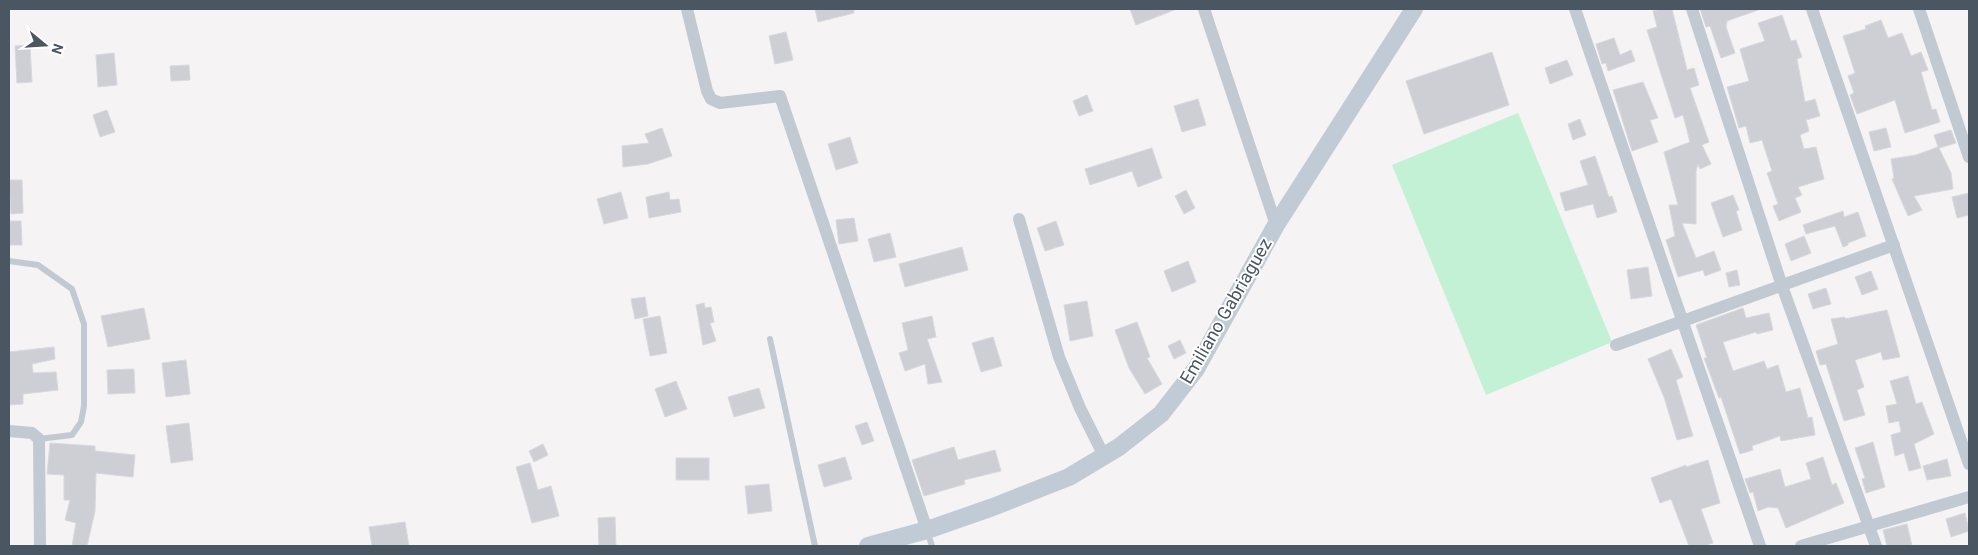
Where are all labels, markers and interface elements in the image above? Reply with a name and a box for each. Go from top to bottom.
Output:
north arrow [20,20,70,70]
text: N [48,42,67,56]
street label: Emiliano Gabriaguez [1175,234,1276,387]

